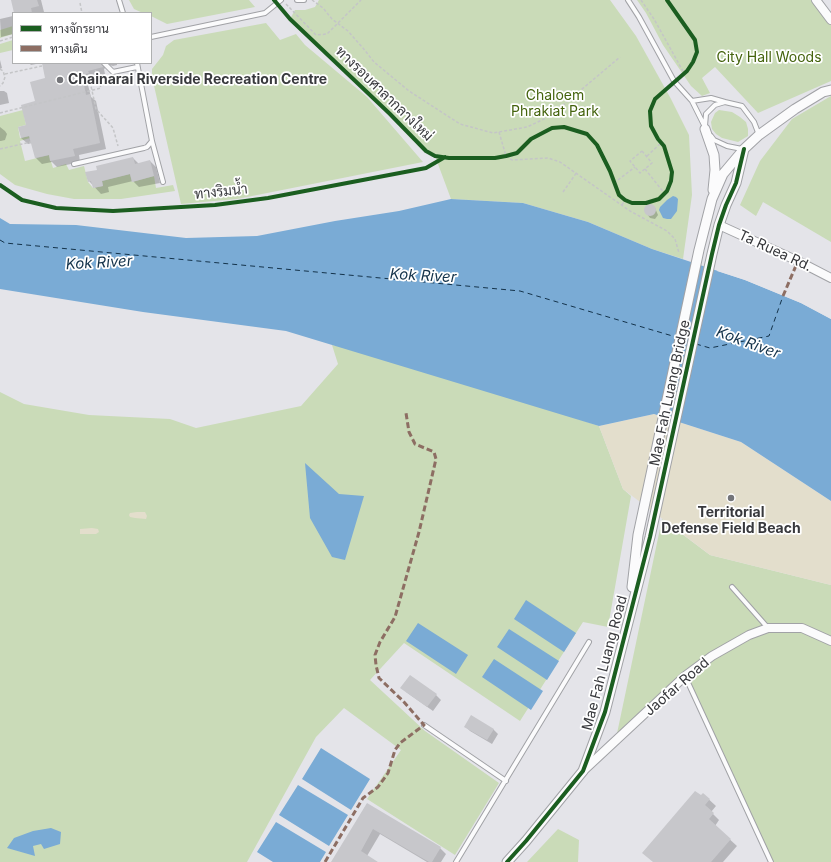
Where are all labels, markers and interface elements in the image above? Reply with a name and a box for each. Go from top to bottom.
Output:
legend [12,12,152,64]
text: ทางจักรยาน [50,21,109,36]
text: ทางเดิน [50,41,88,56]
street label: ทางรอบศาลากลางใหม่ [332,43,436,145]
park label: City Hall Woods [716,50,822,66]
place label: Chainarai Riverside Recreation Centre [68,72,327,88]
marker: Chainarai Riverside Recreation Centre [55,75,65,85]
park label: Chaloem Phrakiat Park [511,88,599,120]
street label: ทางริมน้ำ [194,181,248,203]
street label: Ta Ruea Rd. [736,227,814,275]
water label: Kok River [65,252,133,274]
water label: Kok River [389,265,457,287]
street label: Mae Fah Luang Bridge [646,318,694,468]
water label: Kok River [714,323,782,363]
marker: Territorial Defense Field Beach [726,493,736,503]
place label: Territorial Defense Field Beach [661,505,801,538]
street label: Mae Fah Luang Road [579,594,631,732]
street label: Jaofar Road [641,654,713,720]

